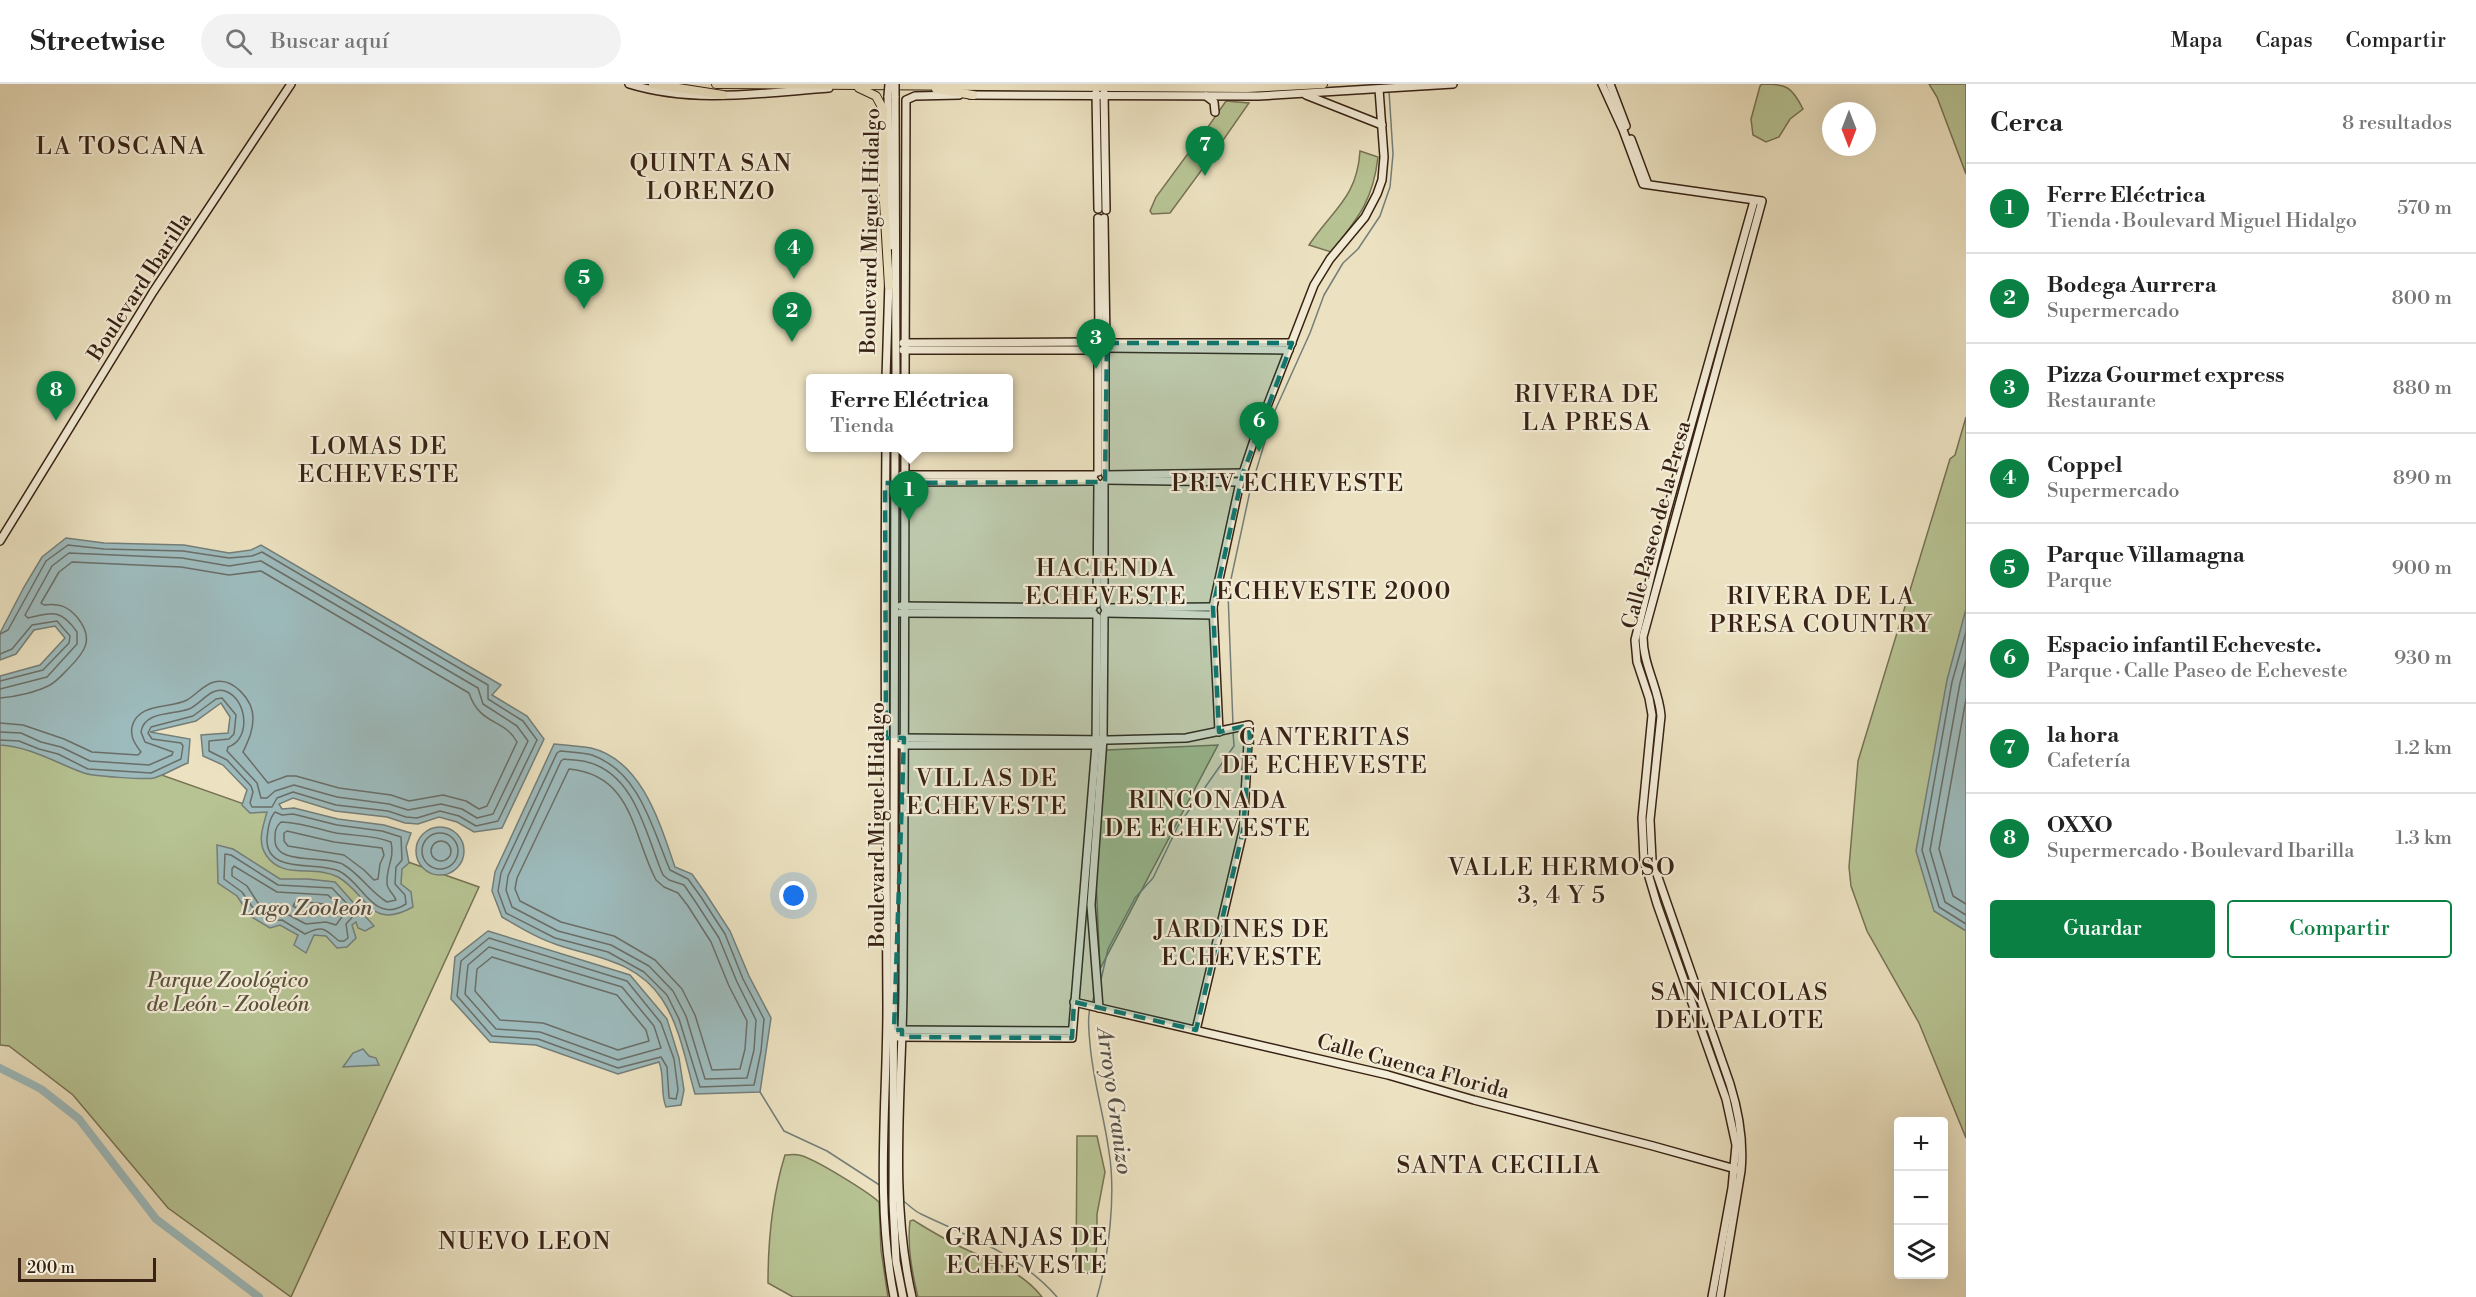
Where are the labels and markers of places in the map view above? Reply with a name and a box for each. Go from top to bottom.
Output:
pin: 7 [1186,126,1224,176]
pin: 4 [774,230,814,279]
pin: 5 [564,260,604,309]
pin: 2 [772,292,812,342]
pin: 3 [1076,320,1116,369]
pin: 8 [36,372,76,421]
pin: 6 [1240,402,1278,452]
pin: 1 [890,472,928,521]

